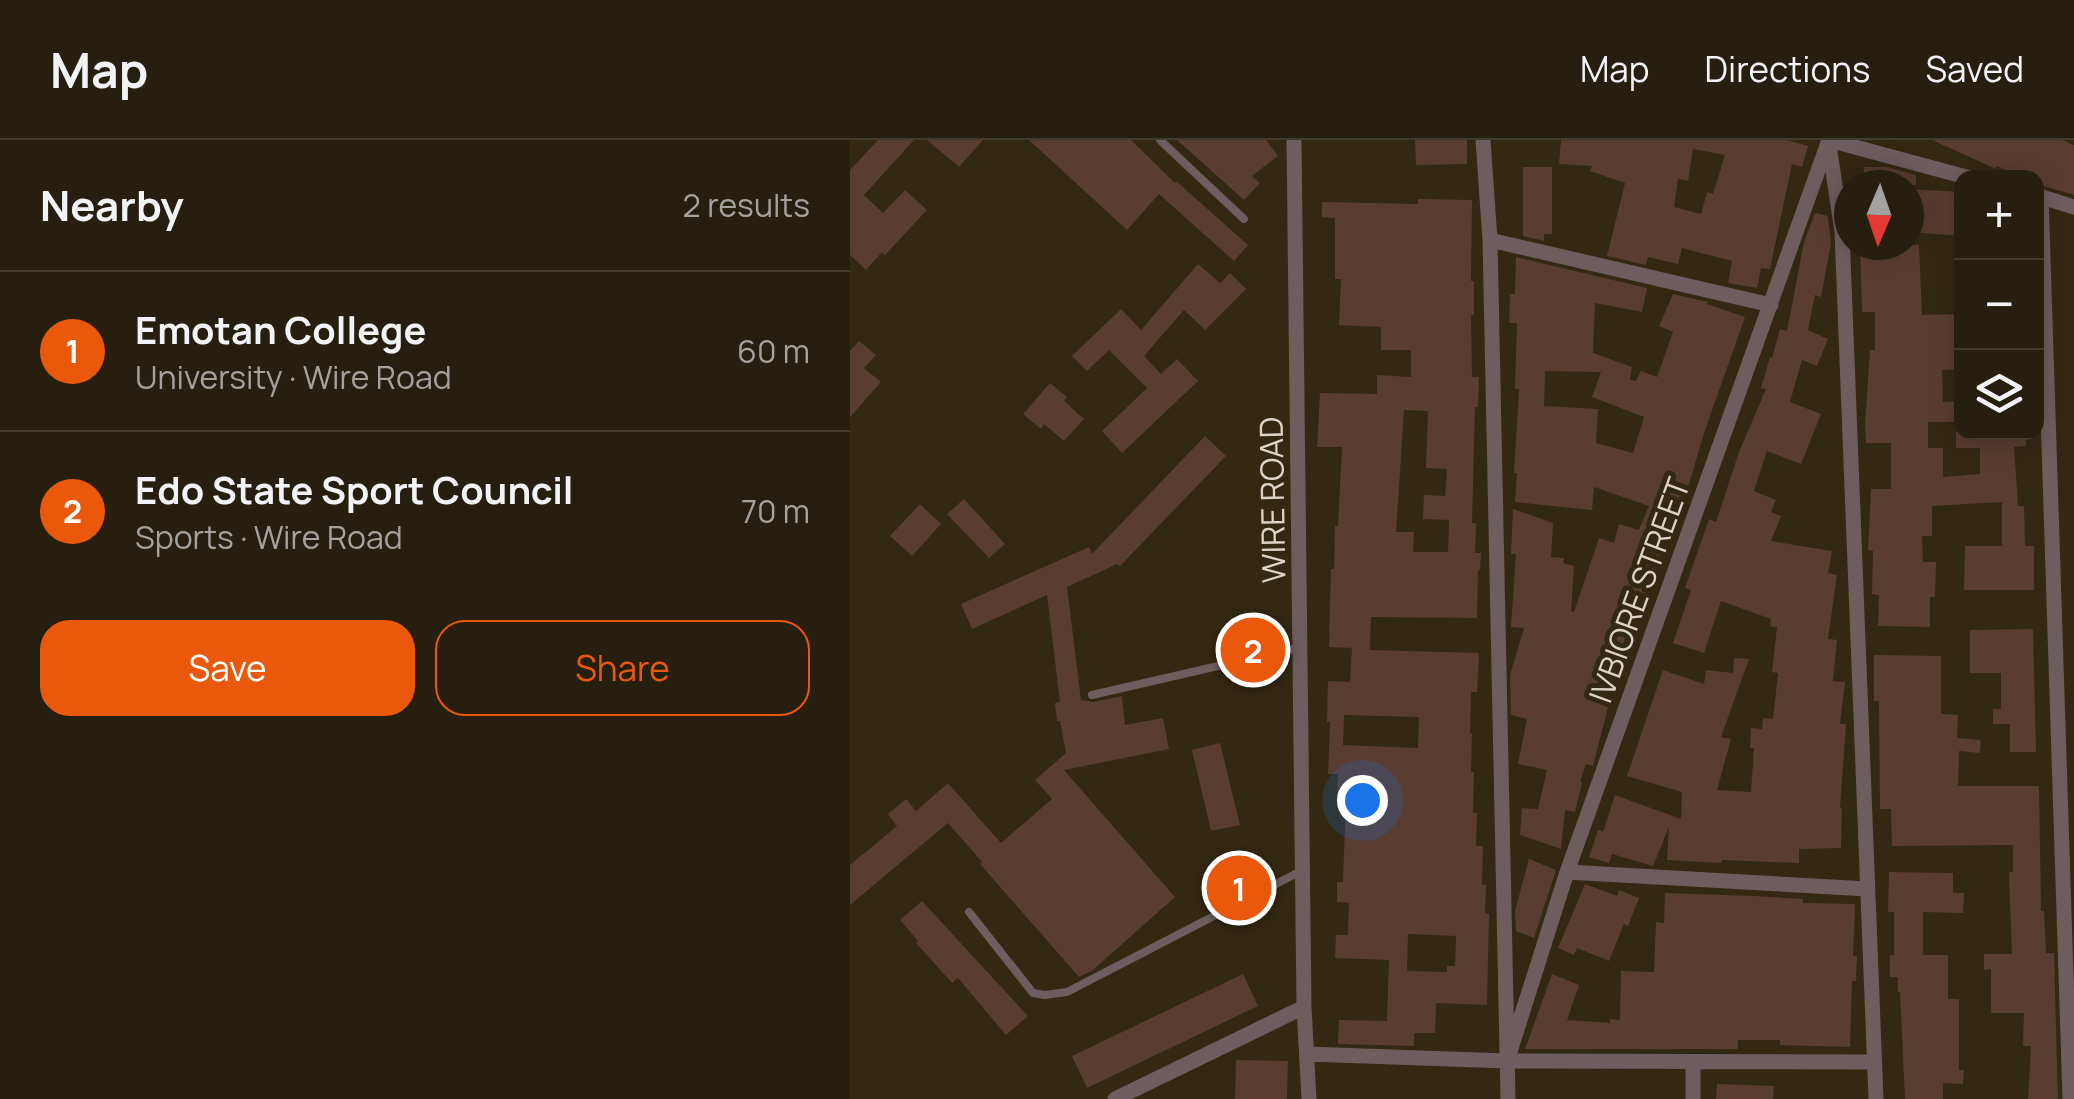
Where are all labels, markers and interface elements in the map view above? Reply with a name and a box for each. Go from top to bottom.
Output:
text: Map [50,37,148,102]
text: Map [1580,45,1650,93]
text: Directions [1705,45,1870,93]
text: Saved [1925,45,2024,93]
north arrow [1834,170,1924,260]
map controls [1954,170,2044,440]
button: + [1954,170,2044,260]
text: Nearby [40,176,184,234]
text: 2 results [683,183,810,227]
button: − [1954,260,2044,350]
text: Emotan College [135,303,426,355]
text: 1 [65,329,80,373]
text: 60 m [737,329,810,373]
button: layers [1954,350,2044,440]
text: University · Wire Road [135,355,452,399]
street label: WIRE ROAD [1249,416,1295,584]
text: Edo State Sport Council [135,463,573,515]
street label: IVBIORE STREET [1578,471,1700,709]
text: 2 [63,489,82,533]
text: 70 m [741,489,810,533]
text: Sports · Wire Road [135,515,403,559]
pin: 2 [1220,612,1286,688]
button: Save [40,620,415,716]
button: Share [435,620,810,716]
your location [1337,775,1388,826]
pin: 1 [1206,850,1272,926]

